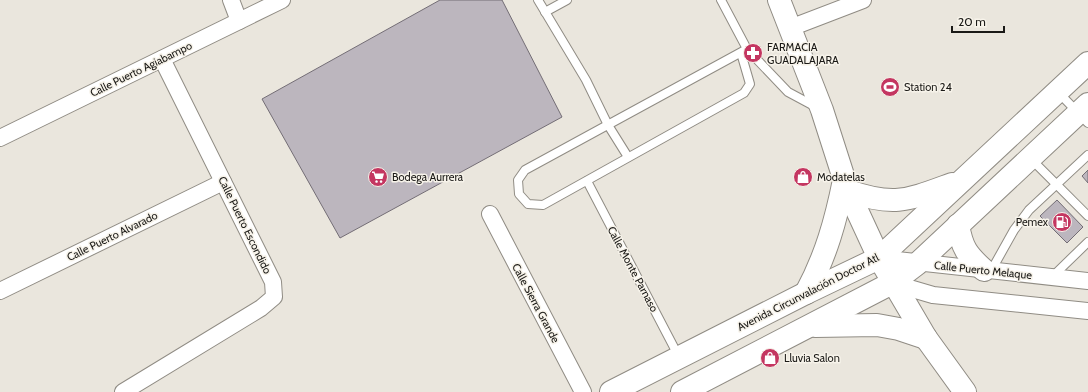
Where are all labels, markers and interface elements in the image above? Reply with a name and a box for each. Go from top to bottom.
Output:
scale bar [952,8,1004,34]
text: 20 m [958,14,986,29]
street label: Calle Puerto Agiabampo [88,38,194,100]
place label: FARMACIA GUADALAJARA [767,40,839,67]
pharmacy icon: FARMACIA GUADALAJARA [742,42,764,64]
sports icon: Station 24 [879,76,901,98]
place label: Station 24 [904,80,953,94]
supermarket icon: Bodega Aurrera [367,166,389,188]
shop icon: Modatelas [792,166,814,188]
place label: Bodega Aurrera [392,170,464,184]
place label: Modatelas [817,170,865,184]
street label: Calle Puerto Escondido [215,174,275,276]
street label: Calle Puerto Alvarado [64,208,160,264]
fuel station icon: Pemex [1051,211,1073,233]
place label: Pemex [1016,215,1049,229]
street label: Calle Monte Parnaso [605,224,661,314]
street label: Avenida Circunvalación Doctor Atl [735,250,882,334]
street label: Calle Puerto Melaque [933,258,1033,282]
street label: Calle Sierra Grande [509,261,563,346]
shop icon: Lluvia Salon [759,347,781,369]
place label: Lluvia Salon [784,351,840,365]

